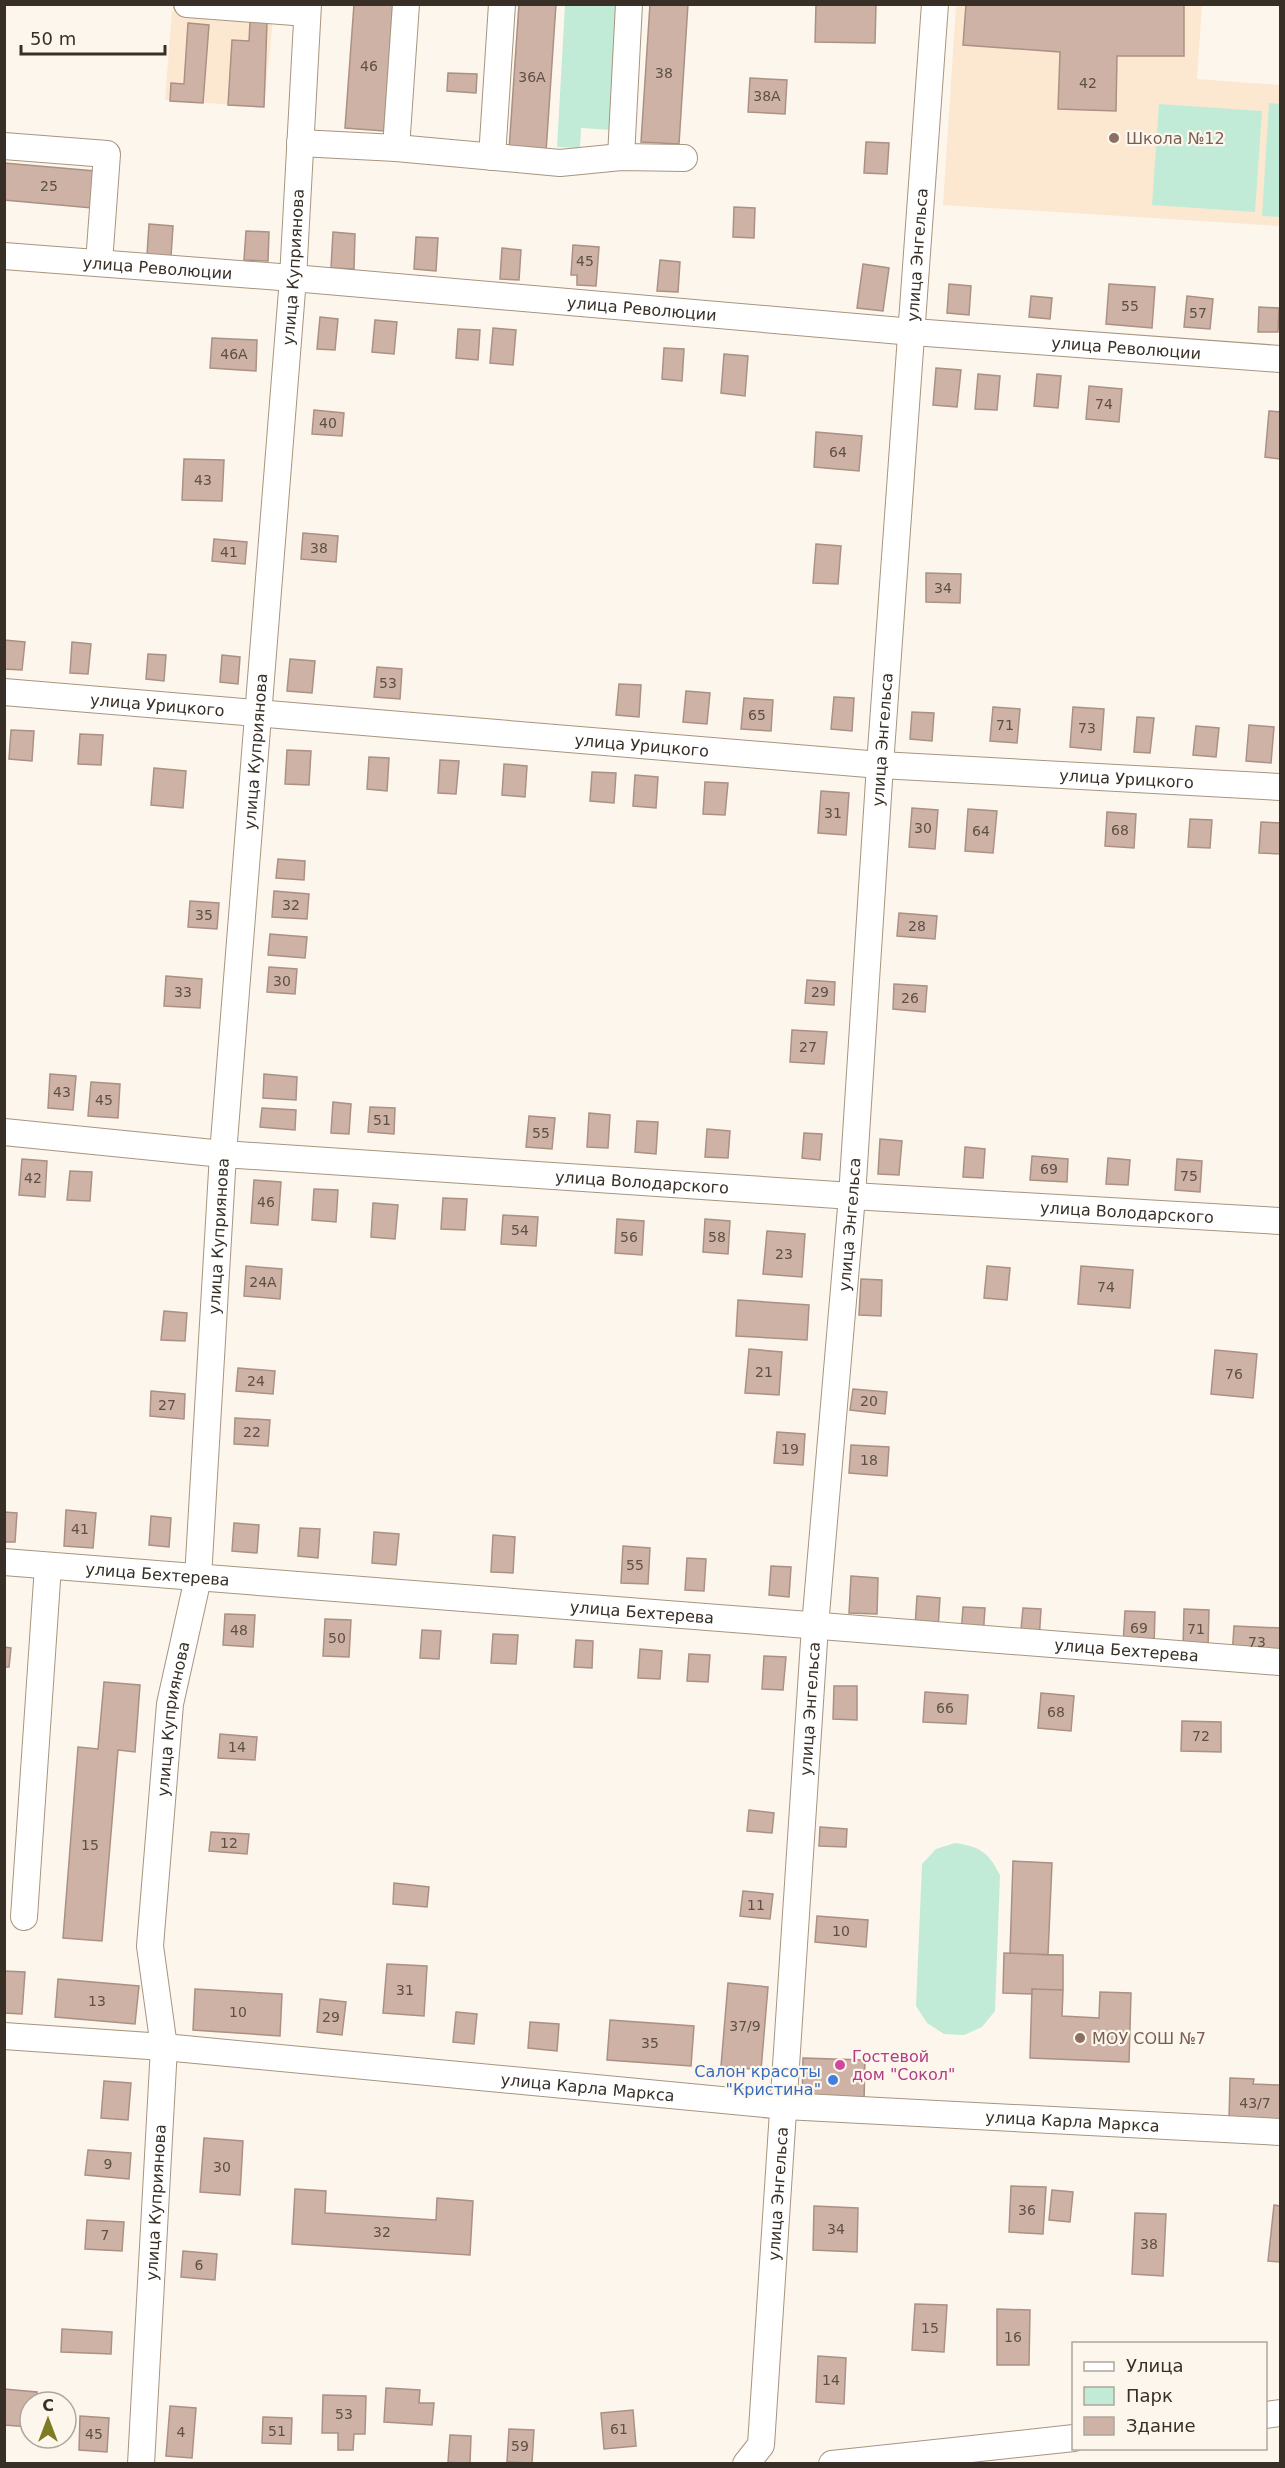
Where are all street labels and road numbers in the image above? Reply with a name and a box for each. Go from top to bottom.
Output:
street label: улица Энгельса [903,187,931,322]
street label: улица Куприянова [278,188,307,346]
street label: улица Революции [82,253,233,283]
street label: улица Революции [566,292,717,324]
street label: улица Революции [1051,333,1202,363]
street label: улица Энгельса [868,672,896,807]
street label: улица Куприянова [239,673,271,830]
street label: улица Урицкого [90,690,225,720]
street label: улица Урицкого [574,730,710,760]
street label: улица Урицкого [1059,765,1194,792]
street label: улица Куприянова [204,1157,232,1315]
street label: улица Энгельса [834,1157,864,1292]
street label: улица Володарского [554,1167,730,1197]
street label: улица Володарского [1040,1198,1215,1227]
street label: улица Бехтерева [85,1559,230,1589]
street label: улица Бехтерева [569,1597,715,1627]
street label: улица Бехтерева [1054,1635,1199,1665]
street label: улица Куприянова [153,1639,193,1797]
street label: улица Энгельса [796,1641,823,1776]
street label: улица Карла Маркса [500,2070,675,2105]
street label: улица Карла Маркса [985,2107,1160,2135]
street label: улица Куприянова [142,2124,169,2281]
street label: улица Энгельса [764,2126,791,2261]

